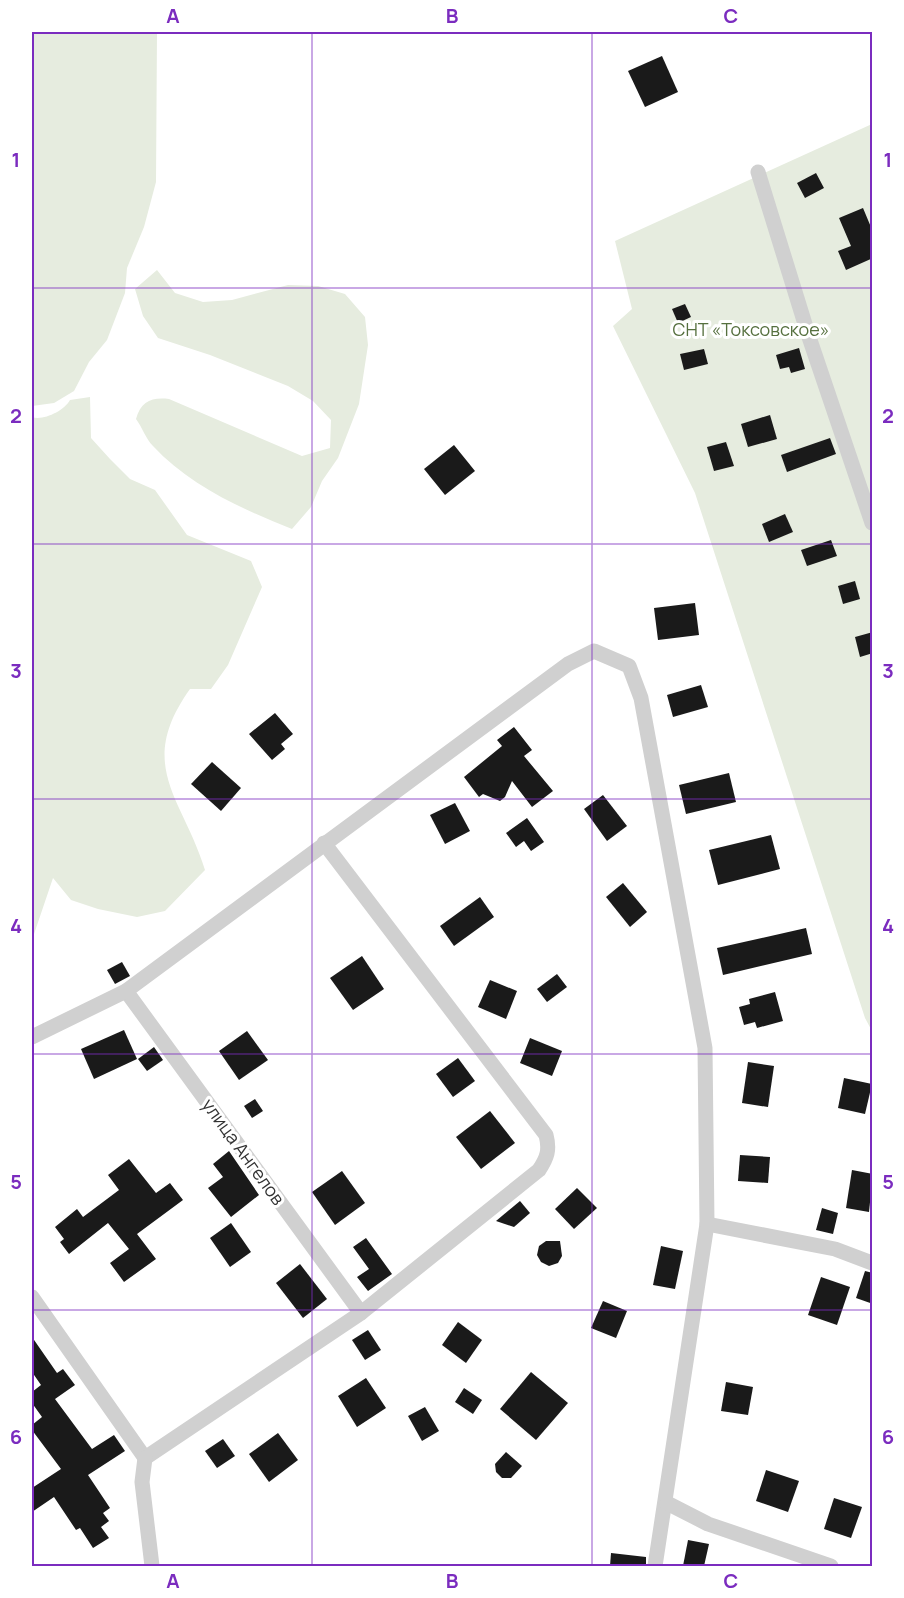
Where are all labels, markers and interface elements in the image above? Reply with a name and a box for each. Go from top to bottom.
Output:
text: A [166,2,180,29]
text: B [446,2,459,29]
text: C [724,2,738,29]
text: 1 [12,146,20,173]
text: 1 [884,146,892,173]
park label: СНТ «Токсовское» [673,317,829,341]
text: 2 [10,402,22,429]
text: 2 [882,402,894,429]
text: 3 [10,657,22,684]
text: 3 [882,657,894,684]
text: 4 [10,912,22,939]
text: 4 [882,912,894,939]
street label: улица Ангелов [197,1093,291,1210]
text: 5 [10,1168,22,1195]
text: 5 [882,1168,894,1195]
text: 6 [10,1423,22,1450]
text: 6 [882,1423,894,1450]
text: A [166,1567,180,1594]
text: B [446,1567,459,1594]
text: C [724,1567,738,1594]

